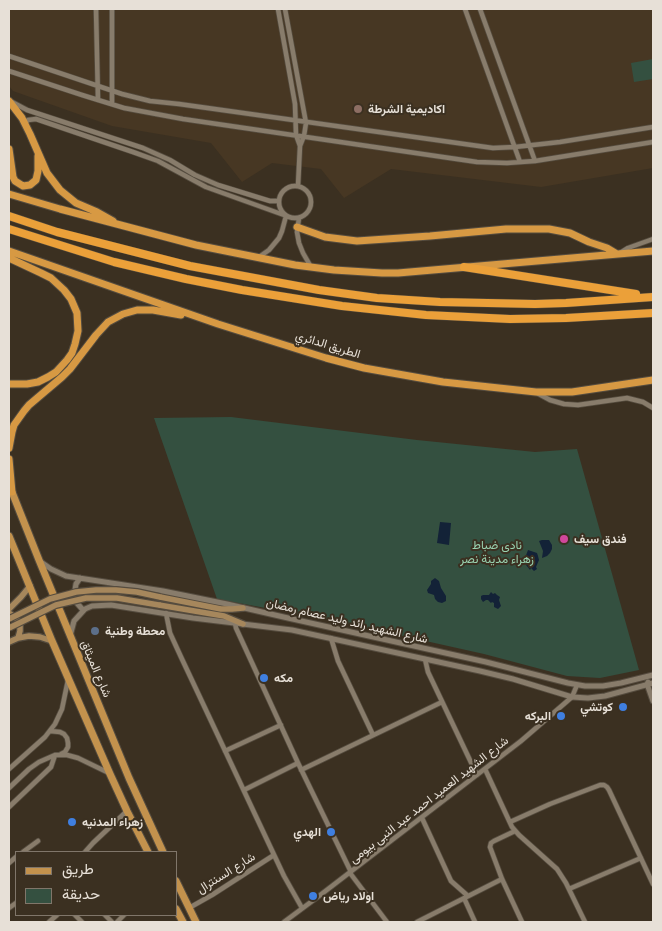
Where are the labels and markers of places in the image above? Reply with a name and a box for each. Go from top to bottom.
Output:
place label: اكاديمية الشرطة [368,102,445,116]
marker: اكاديمية الشرطة [352,103,364,115]
place label: فندق سيف [574,532,627,546]
marker: فندق سيف [558,533,570,545]
place label: محطة وطنية [105,624,165,638]
marker: محطة وطنية [89,625,101,637]
place label: مكه [274,671,293,685]
marker: مكه [258,672,270,684]
place label: كوتشي [580,700,613,714]
marker: كوتشي [617,701,629,713]
place label: البركه [525,709,551,723]
marker: البركه [555,710,567,722]
place label: زهراء المدنيه [82,815,143,829]
marker: زهراء المدنيه [66,816,78,828]
place label: الهدي [293,825,321,839]
marker: الهدي [325,826,337,838]
place label: اولاد رياض [323,889,374,903]
marker: اولاد رياض [307,890,319,902]

